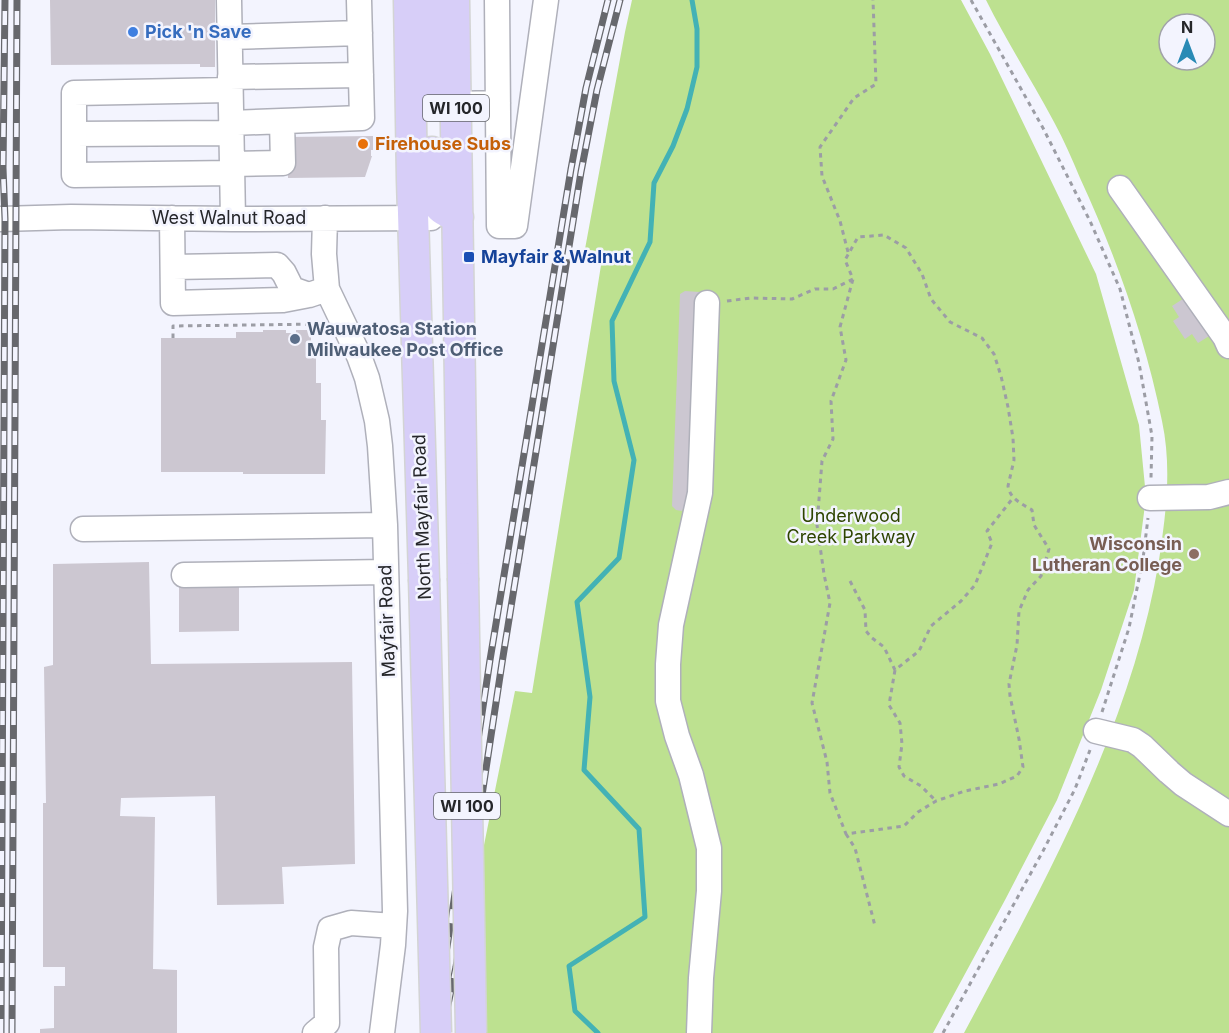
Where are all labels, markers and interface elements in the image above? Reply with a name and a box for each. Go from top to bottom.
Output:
north arrow [1157,12,1217,72]
text: N [1181,17,1193,37]
place label: Pick 'n Save [145,21,252,42]
marker: Pick 'n Save [126,25,140,39]
road number: WI 100 [423,95,489,121]
place label: Firehouse Subs [375,133,511,154]
marker: Firehouse Subs [356,137,370,151]
street label: West Walnut Road [152,207,306,228]
place label: Mayfair & Walnut [481,246,631,267]
marker: Mayfair & Walnut [462,250,476,264]
place label: Wauwatosa Station Milwaukee Post Office [307,318,504,360]
marker: Wauwatosa Station Milwaukee Post Office [288,332,302,346]
street label: North Mayfair Road [408,434,435,600]
park label: Underwood Creek Parkway [787,505,915,547]
place label: Wisconsin Lutheran College [1032,533,1182,575]
marker: Wisconsin Lutheran College [1187,547,1201,561]
street label: Mayfair Road [374,564,399,678]
road number: WI 100 [434,793,500,819]

